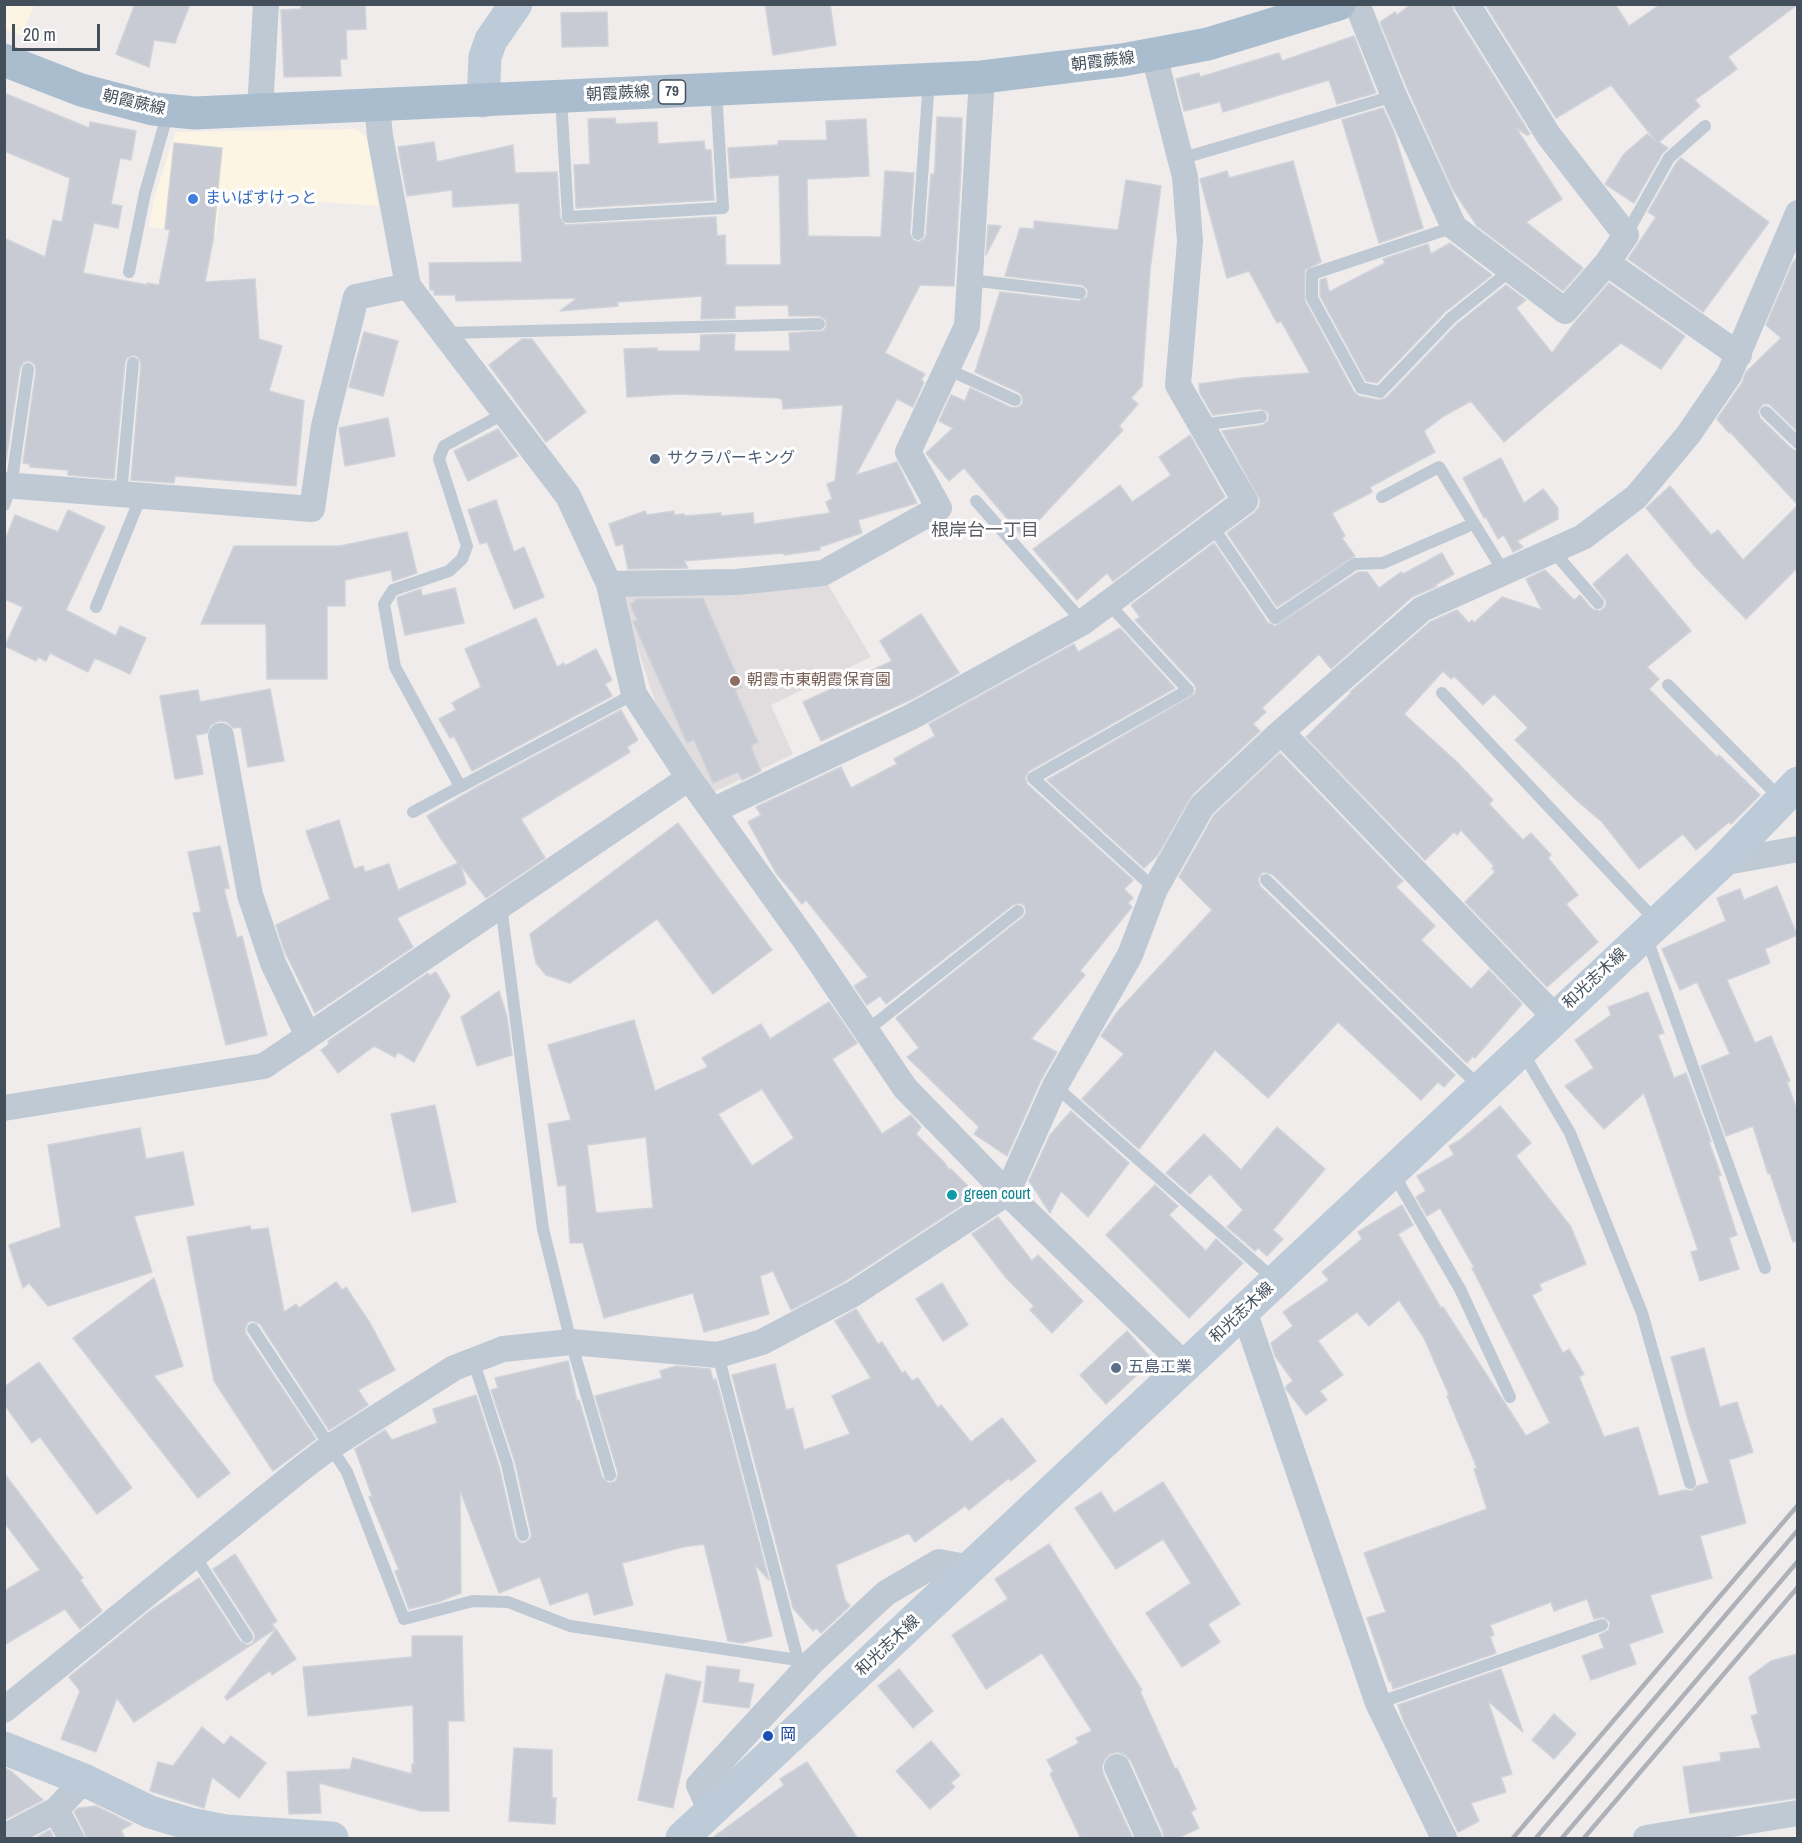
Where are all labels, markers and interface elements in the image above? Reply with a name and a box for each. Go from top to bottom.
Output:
scale bar [15,12,104,50]
text: 20 m [23,22,56,47]
street label: 朝霞蕨線 [1070,49,1136,75]
road number: 79 [658,80,686,104]
street label: 朝霞蕨線 [586,83,650,105]
street label: 朝霞蕨線 [101,86,167,120]
place label: まいばすけっと [205,189,317,209]
marker: まいばすけっと [186,192,200,206]
place label: サクラパーキング [667,449,795,469]
marker: サクラパーキング [648,452,662,466]
district label: 根岸台一丁目 [931,520,1039,542]
place label: 朝霞市東朝霞保育園 [747,671,891,691]
marker: 朝霞市東朝霞保育園 [728,674,742,688]
street label: 和光志木線 [1559,945,1631,1013]
place label: green court [964,1185,1030,1205]
marker: green court [945,1188,959,1202]
street label: 和光志木線 [1206,1279,1278,1347]
place label: 五島工業 [1128,1358,1192,1378]
marker: 五島工業 [1109,1361,1123,1375]
street label: 和光志木線 [852,1612,924,1680]
place label: 岡 [780,1726,796,1746]
marker: 岡 [761,1729,775,1743]

